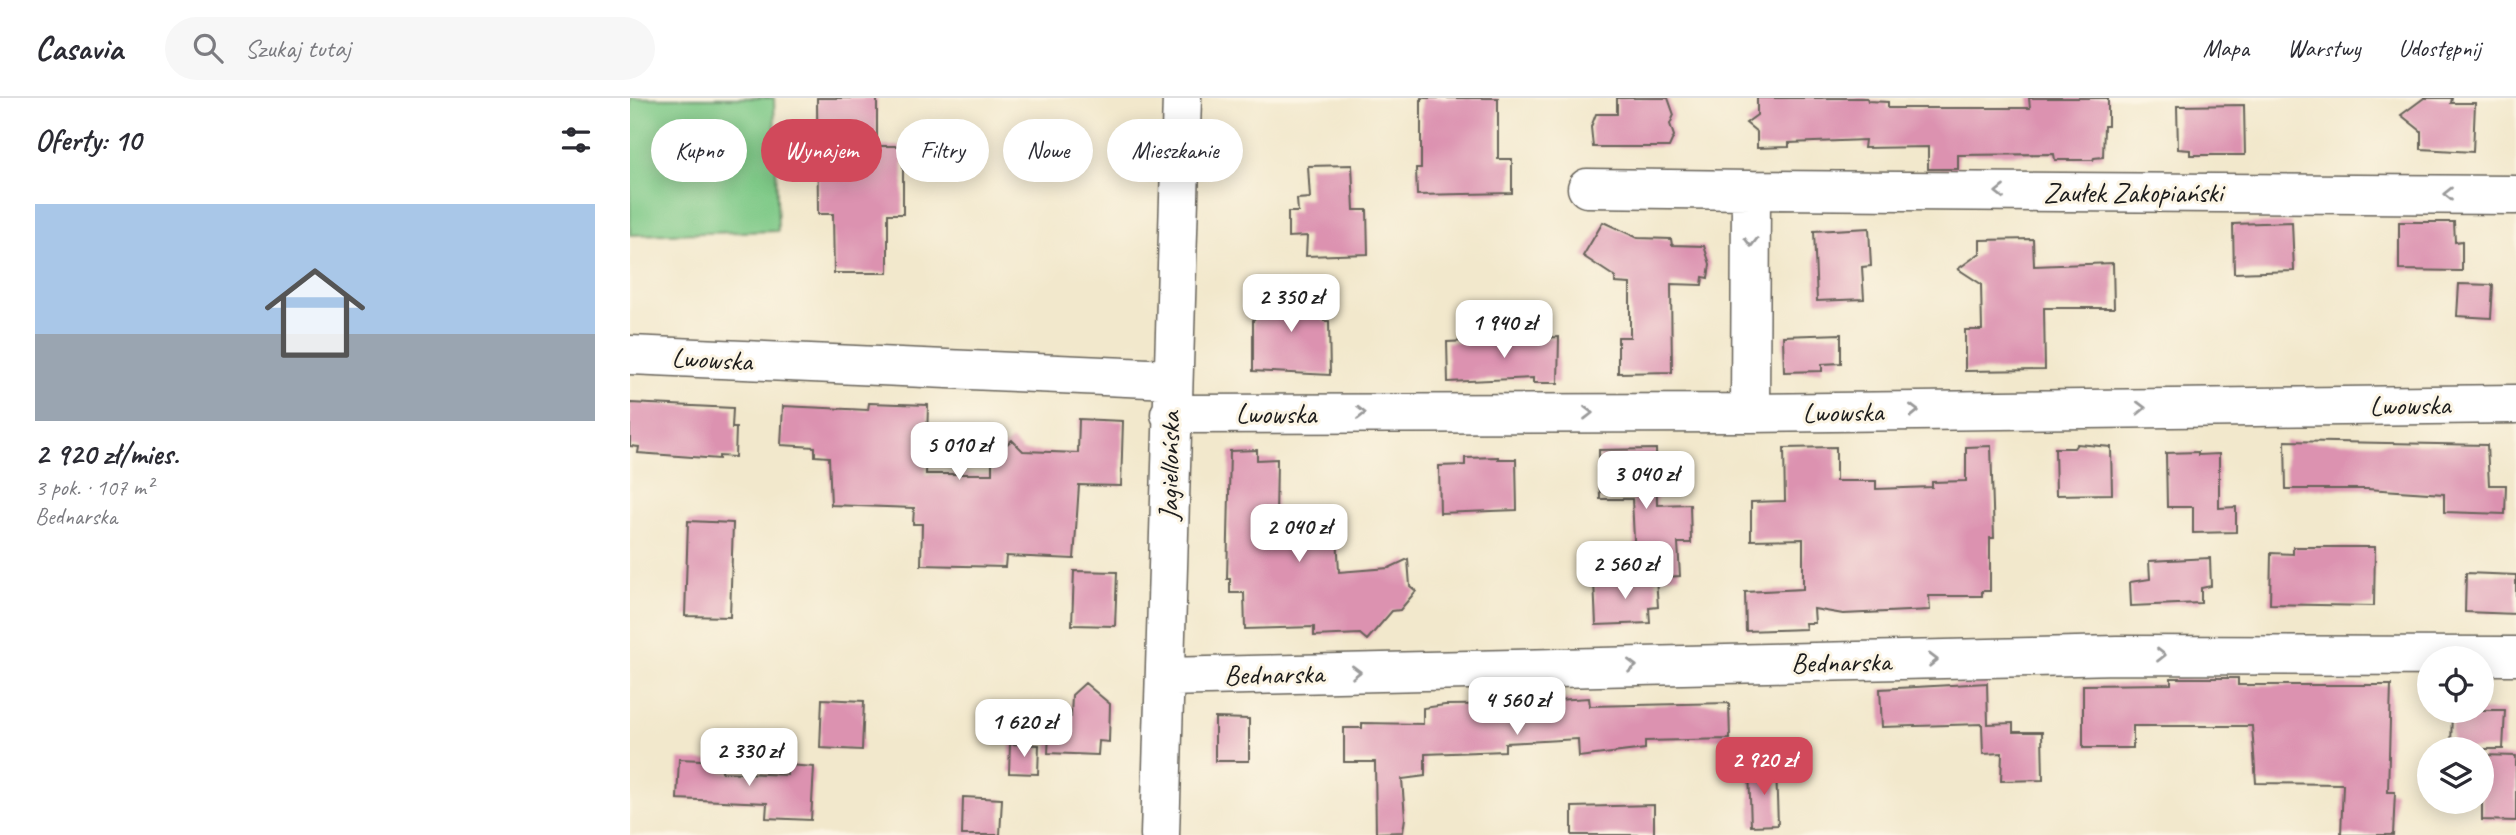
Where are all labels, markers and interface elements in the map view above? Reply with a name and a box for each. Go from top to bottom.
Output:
search box [165,17,655,80]
text: Casavia [35,27,123,69]
icon: search [189,29,227,67]
text: Szukaj tutaj [245,32,351,65]
text: Mapa [2203,33,2249,63]
text: Warstwy [2287,33,2360,63]
text: Udostępnij [2398,33,2481,63]
chip: Kupno [651,119,747,182]
chip: Wynajem [761,119,882,182]
chip: Filtry [896,119,989,182]
chip: Nowe [1003,119,1093,182]
chip: Mieszkanie [1107,119,1243,182]
text: Oferty: 10 [35,121,141,159]
icon: filters [557,121,595,159]
street label: Zaułek Zakopiański [2043,175,2227,210]
one-way arrow [1994,184,2005,200]
one-way arrow [2442,186,2453,202]
one-way arrow [1743,238,1759,248]
icon: home [252,250,378,376]
pin: 2 350 zł [1219,274,1363,334]
text: 2 350 zł [1259,282,1323,311]
pin: 1 940 zł [1432,300,1576,360]
text: 1 940 zł [1472,308,1536,337]
street label: Lwowska [671,339,755,379]
street label: Lwowska [2369,387,2452,423]
street label: Lwowska [1802,394,1885,430]
street label: Lwowska [1236,396,1318,431]
one-way arrow [2136,400,2147,416]
one-way arrow [1909,403,1919,419]
one-way arrow [1356,405,1366,421]
one-way arrow [1583,405,1594,421]
street label: Jagiellońska [1151,410,1187,523]
pin: 5 010 zł [887,422,1031,482]
text: 5 010 zł [927,430,991,459]
text: 2 920 zł/mies. [35,435,179,473]
pin: 3 040 zł [1574,452,1718,511]
text: 3 040 zł [1614,459,1678,488]
text: 3 pok. · 107 m² [35,473,153,502]
text: Bednarska [35,502,117,531]
pin: 2 040 zł [1227,504,1371,564]
text: 2 040 zł [1267,512,1331,541]
pin: 2 560 zł [1553,542,1697,601]
text: 2 560 zł [1592,549,1658,578]
street label: Bednarska [1791,644,1894,680]
map controls [2417,646,2494,814]
button: locate [2417,646,2494,723]
one-way arrow [2156,647,2166,663]
one-way arrow [1928,652,1939,667]
street label: Bednarska [1224,656,1327,692]
one-way arrow [1627,659,1638,674]
one-way arrow [1351,665,1362,680]
pin: 4 560 zł [1445,678,1589,737]
text: 4 560 zł [1484,685,1550,714]
pin: 1 620 zł [952,700,1096,759]
text: 1 620 zł [991,707,1057,736]
pin: 2 330 zł [677,728,821,788]
text: 2 330 zł [717,736,781,765]
button: layers [2417,737,2494,814]
pin: 2 920 zł [1692,738,1836,797]
text: 2 920 zł [1732,745,1796,774]

